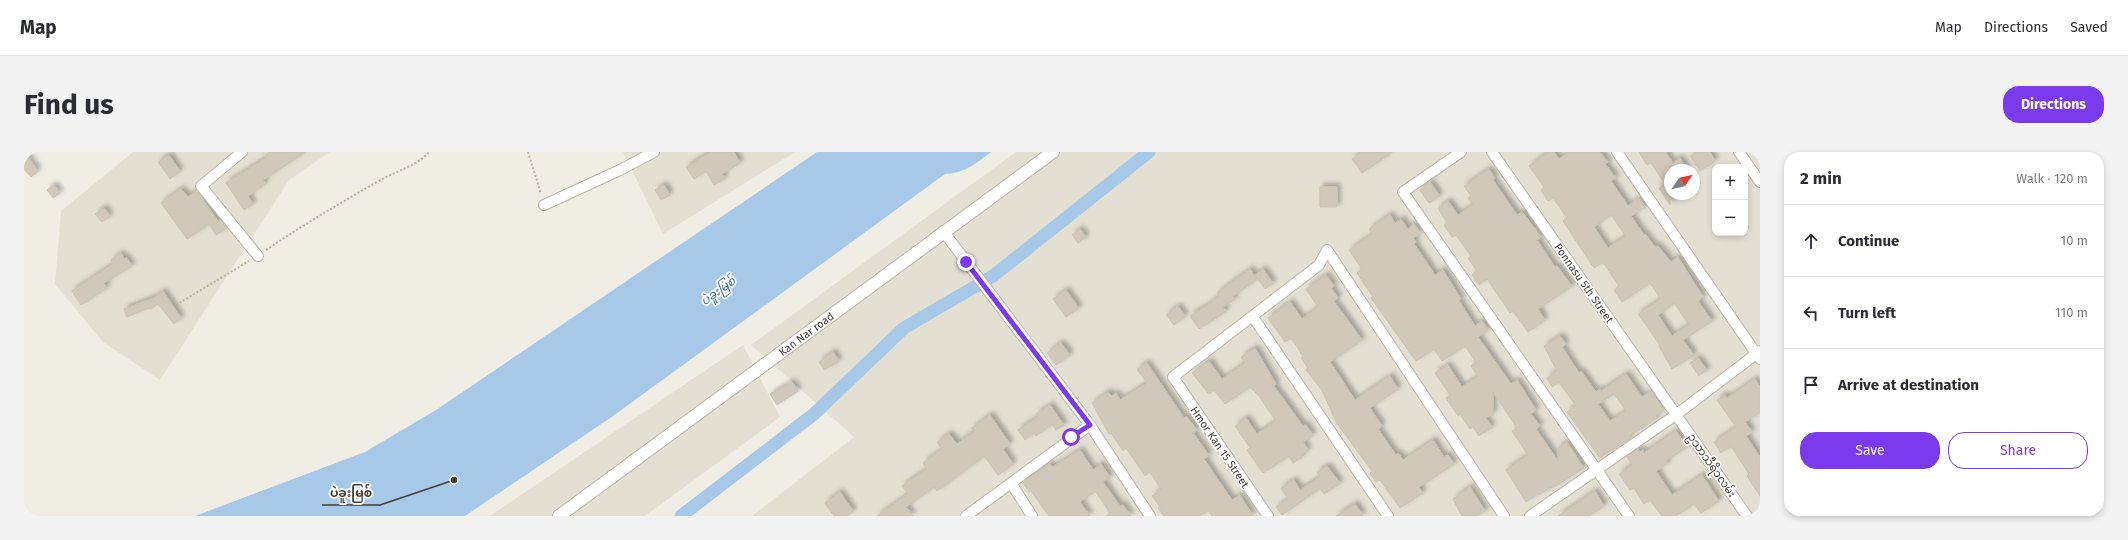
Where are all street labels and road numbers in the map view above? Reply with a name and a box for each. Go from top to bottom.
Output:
street label: Ponnasu 5th Street [1551,241,1616,326]
street label: Kan Nar road [776,310,837,359]
street label: Hmor Kan 15 Street [1188,404,1252,490]
street label: ဥသာသီရိ၁လမ်း [1683,430,1739,501]

